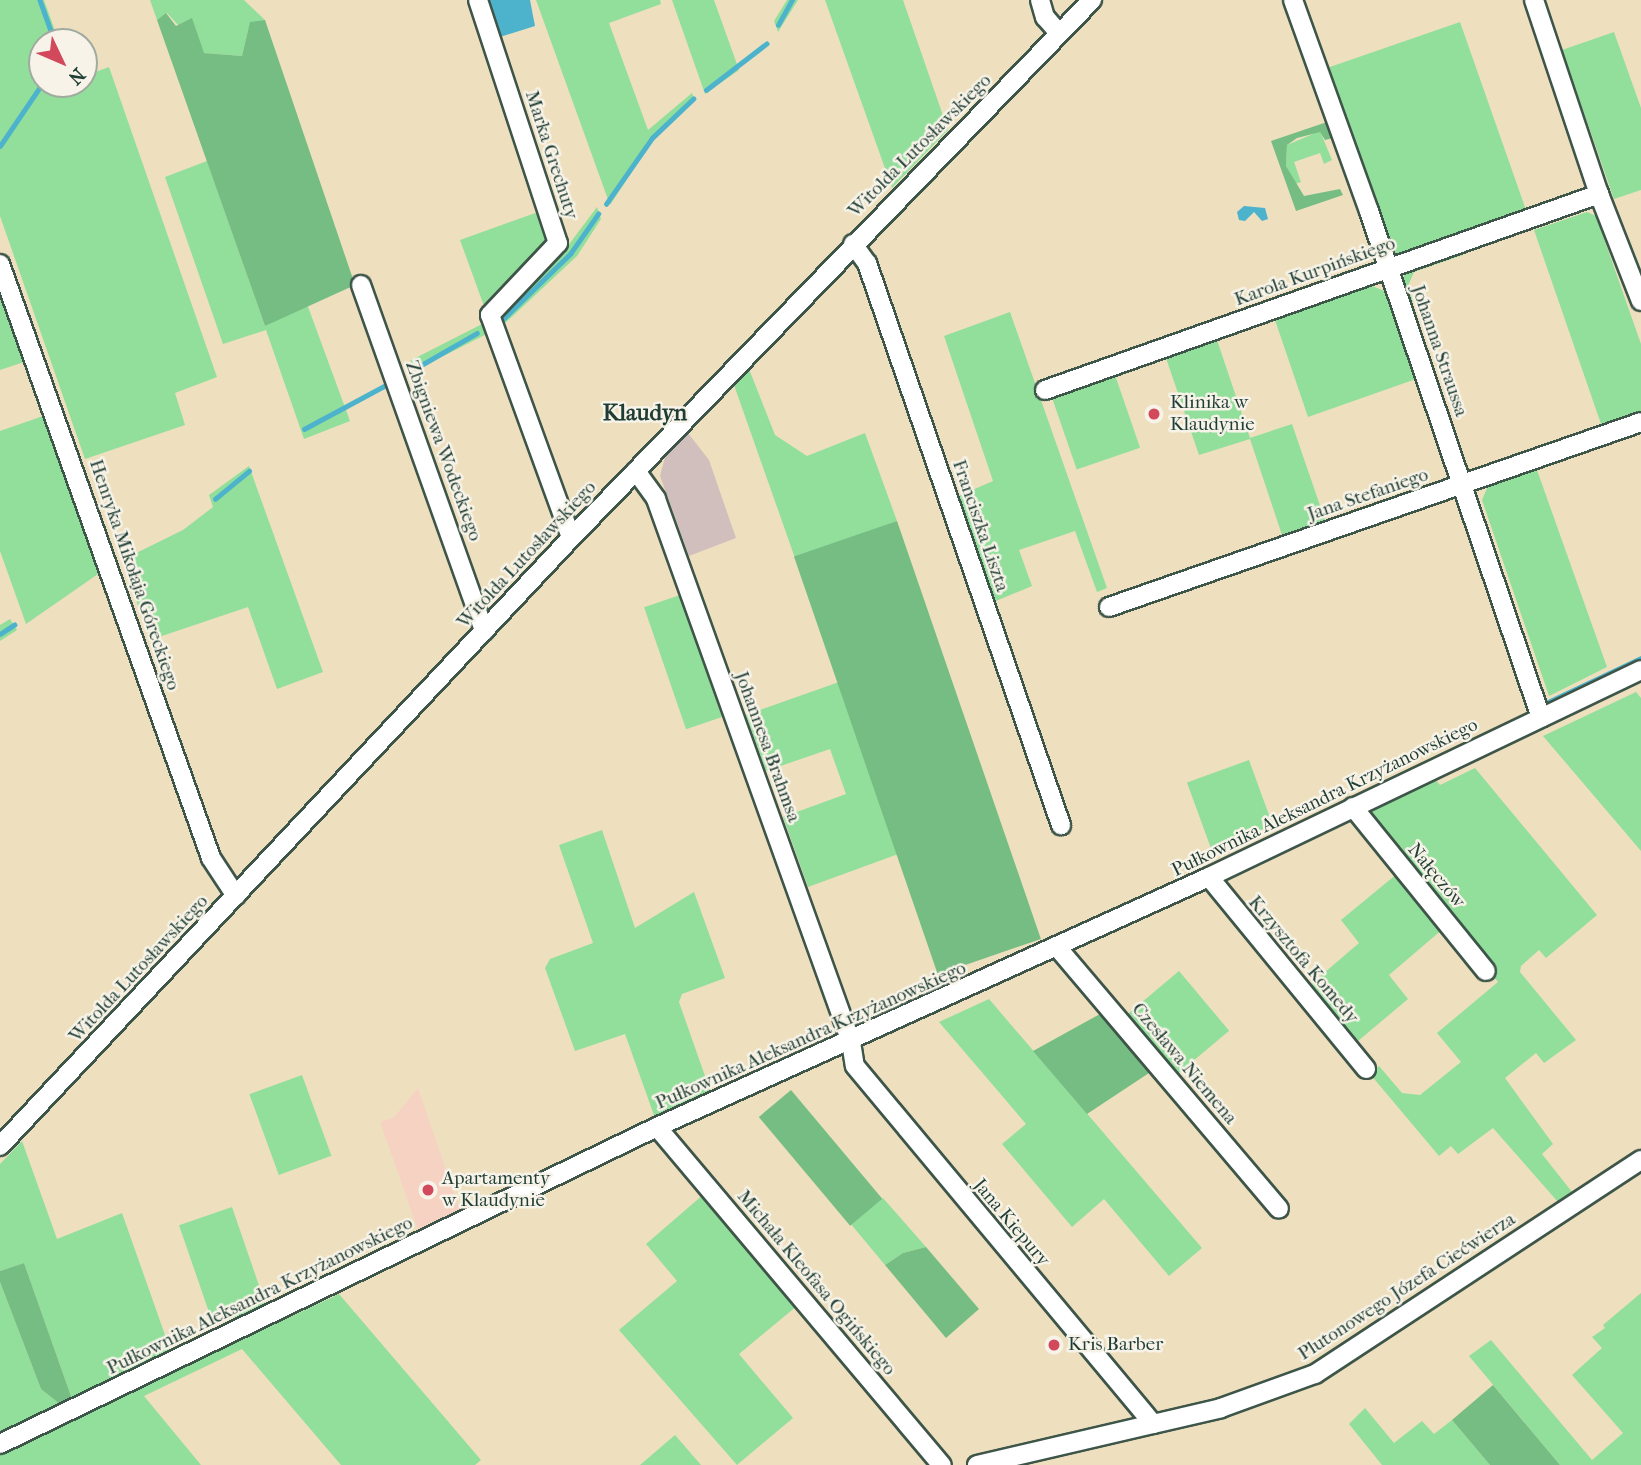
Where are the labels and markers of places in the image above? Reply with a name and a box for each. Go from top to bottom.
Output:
place label: Klinika w Klaudynie [1170,392,1255,436]
marker: Klinika w Klaudynie [1144,404,1164,424]
place label: Apartamenty w Klaudynie [442,1168,550,1212]
marker: Apartamenty w Klaudynie [420,1182,436,1198]
place label: Kris Barber [1068,1334,1163,1356]
marker: Kris Barber [1046,1337,1062,1353]

